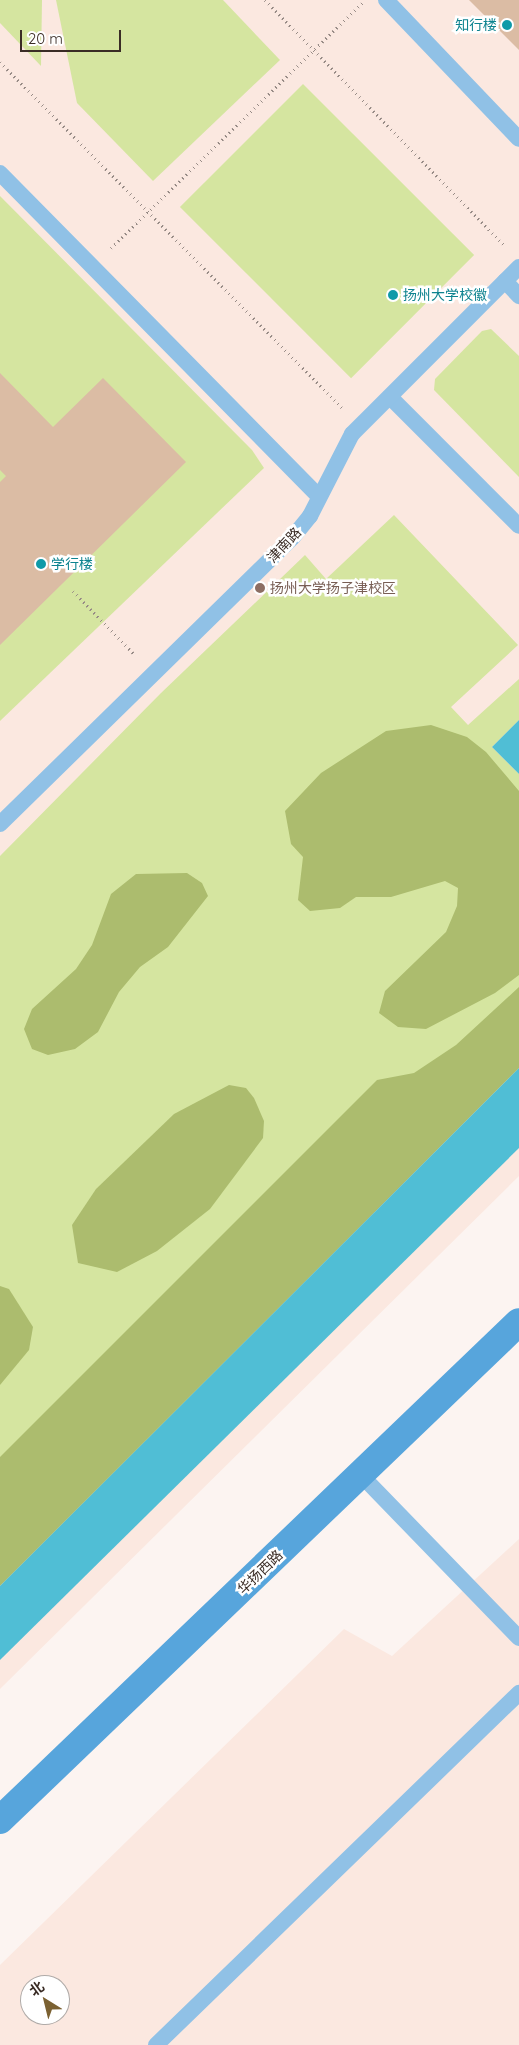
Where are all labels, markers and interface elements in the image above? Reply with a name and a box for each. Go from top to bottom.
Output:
place label: 知行楼 [455,17,497,33]
marker: 知行楼 [501,19,513,31]
scale bar [22,20,124,52]
text: 20 m [28,29,63,48]
place label: 扬州大学校徽 [403,287,487,303]
marker: 扬州大学校徽 [387,289,399,301]
street label: 津南路 [264,524,304,566]
place label: 学行楼 [51,556,93,572]
marker: 学行楼 [35,558,47,570]
place label: 扬州大学扬子津校区 [270,580,396,596]
marker: 扬州大学扬子津校区 [254,582,266,594]
street label: 华扬西路 [234,1547,286,1597]
north arrow [20,1975,70,2025]
text: 北 [26,1977,48,2000]

